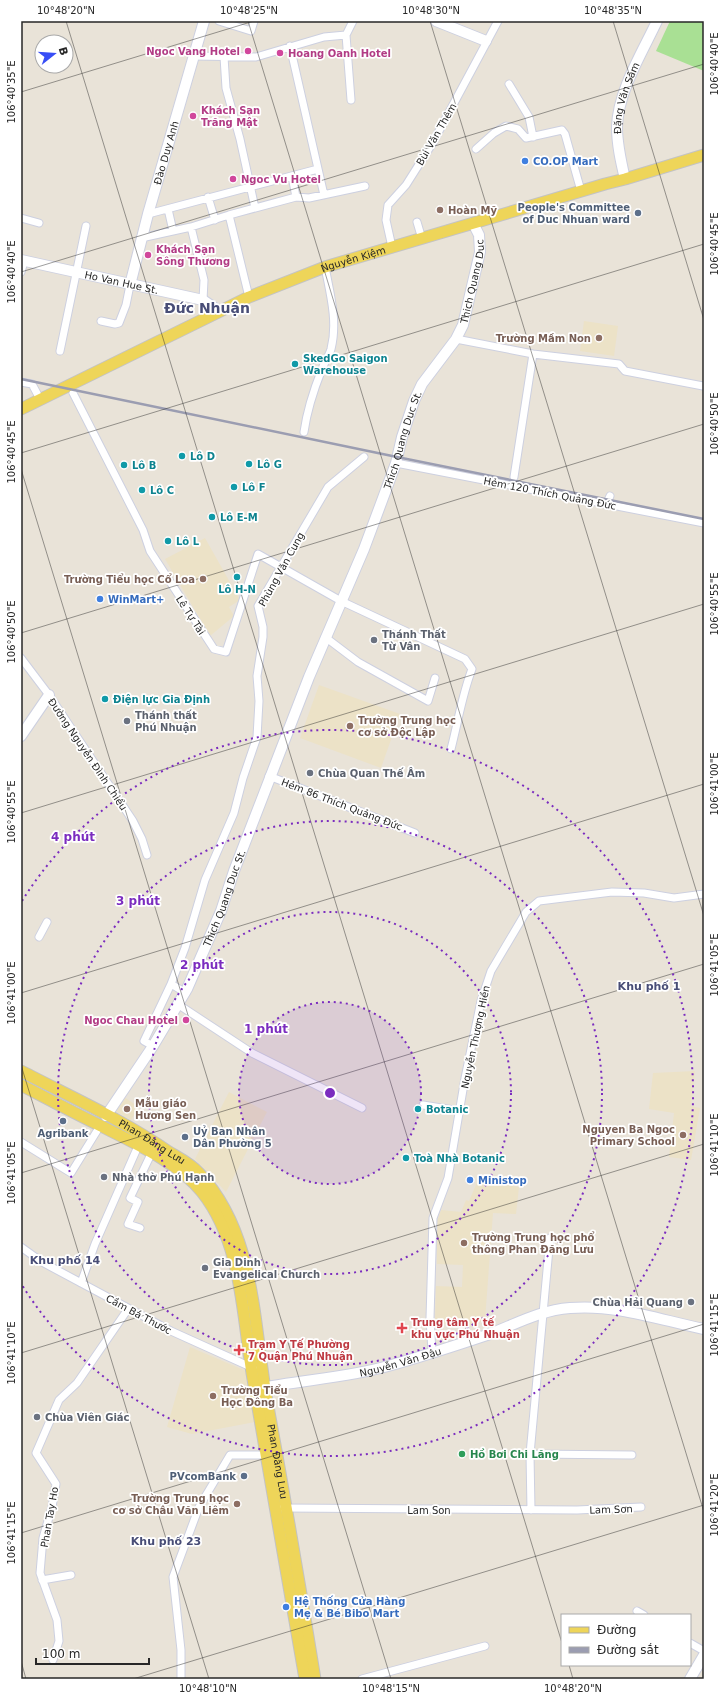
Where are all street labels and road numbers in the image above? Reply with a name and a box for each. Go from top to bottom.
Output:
street label: Đặng Văn Sâm [612,61,642,134]
street label: Bùi Văn Thêm [414,101,459,167]
street label: Đào Duy Anh [152,120,181,186]
street label: Thich Quang Duc [458,239,486,326]
street label: Nguyễn Kiệm [319,244,387,274]
street label: Ho Van Hue St. [84,269,159,296]
street label: Thich Quang Duc St. [381,389,424,492]
street label: Hẻm 120 Thích Quảng Đức [483,475,617,512]
street label: Phùng Văn Cung [256,530,306,608]
street label: Lê Tự Tài [173,594,207,637]
street label: Đường Nguyễn Đình Chiểu [46,696,130,812]
street label: Hẻm 86 Thích Quảng Đức [280,776,404,833]
street label: Thich Quang Duc St. [201,848,248,949]
street label: Nguyễn Thượng Hiền [458,984,493,1090]
street label: Phan Đăng Lưu [117,1117,187,1166]
street label: Cầm Bá Thước [104,1293,173,1336]
street label: Nguyễn Văn Đậu [358,1345,443,1379]
street label: Phan Đăng Lưu [265,1423,290,1500]
street label: Phan Tay Ho [39,1486,60,1548]
street label: Lam Sơn [589,1503,633,1516]
street label: Lam Son [407,1505,451,1516]

